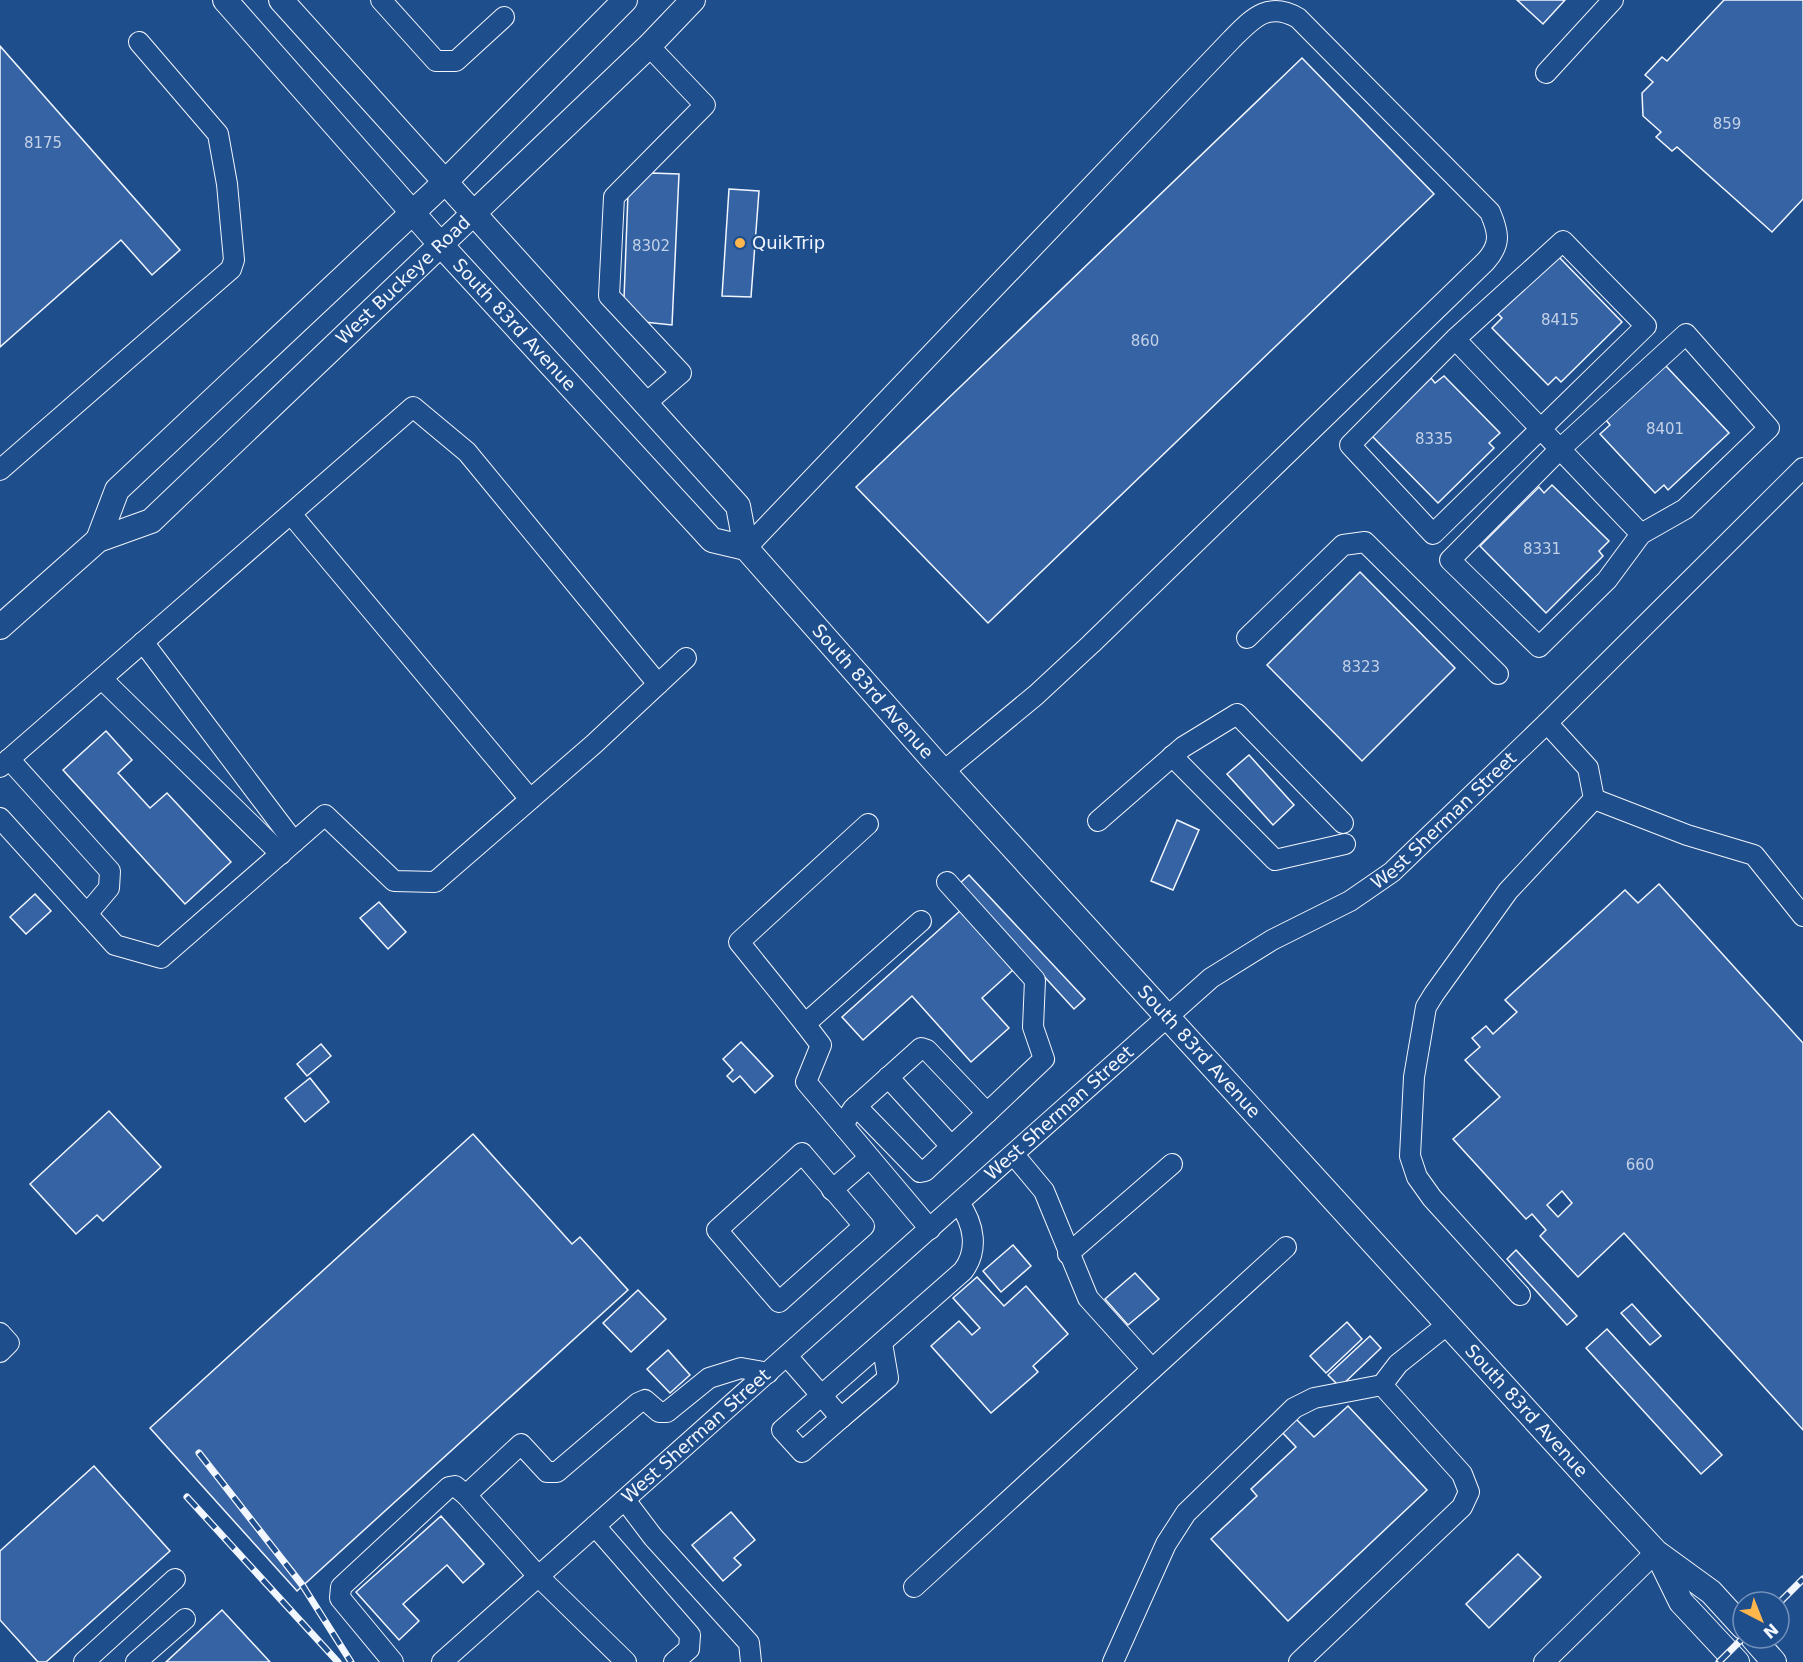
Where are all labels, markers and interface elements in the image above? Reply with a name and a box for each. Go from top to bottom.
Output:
house number: 859 [1713,115,1741,133]
house number: 8175 [24,134,62,152]
street label: West Buckeye Road [332,211,474,349]
place label: QuikTrip [752,232,825,253]
marker: QuikTrip [733,236,747,250]
house number: 8302 [632,237,670,255]
street label: South 83rd Avenue [449,254,581,395]
house number: 8415 [1541,311,1579,329]
house number: 860 [1131,332,1159,350]
house number: 8401 [1646,420,1684,438]
house number: 8335 [1415,430,1453,448]
house number: 8331 [1523,540,1561,558]
street label: South 83rd Avenue [808,620,938,763]
house number: 8323 [1342,658,1380,676]
street label: West Sherman Street [1367,747,1520,893]
street label: South 83rd Avenue [1134,981,1265,1122]
street label: West Sherman Street [980,1041,1137,1184]
house number: 660 [1626,1156,1654,1174]
street label: South 83rd Avenue [1461,1340,1593,1481]
street label: West Sherman Street [617,1364,774,1507]
north arrow [1731,1590,1791,1650]
text: N [1759,1619,1782,1642]

